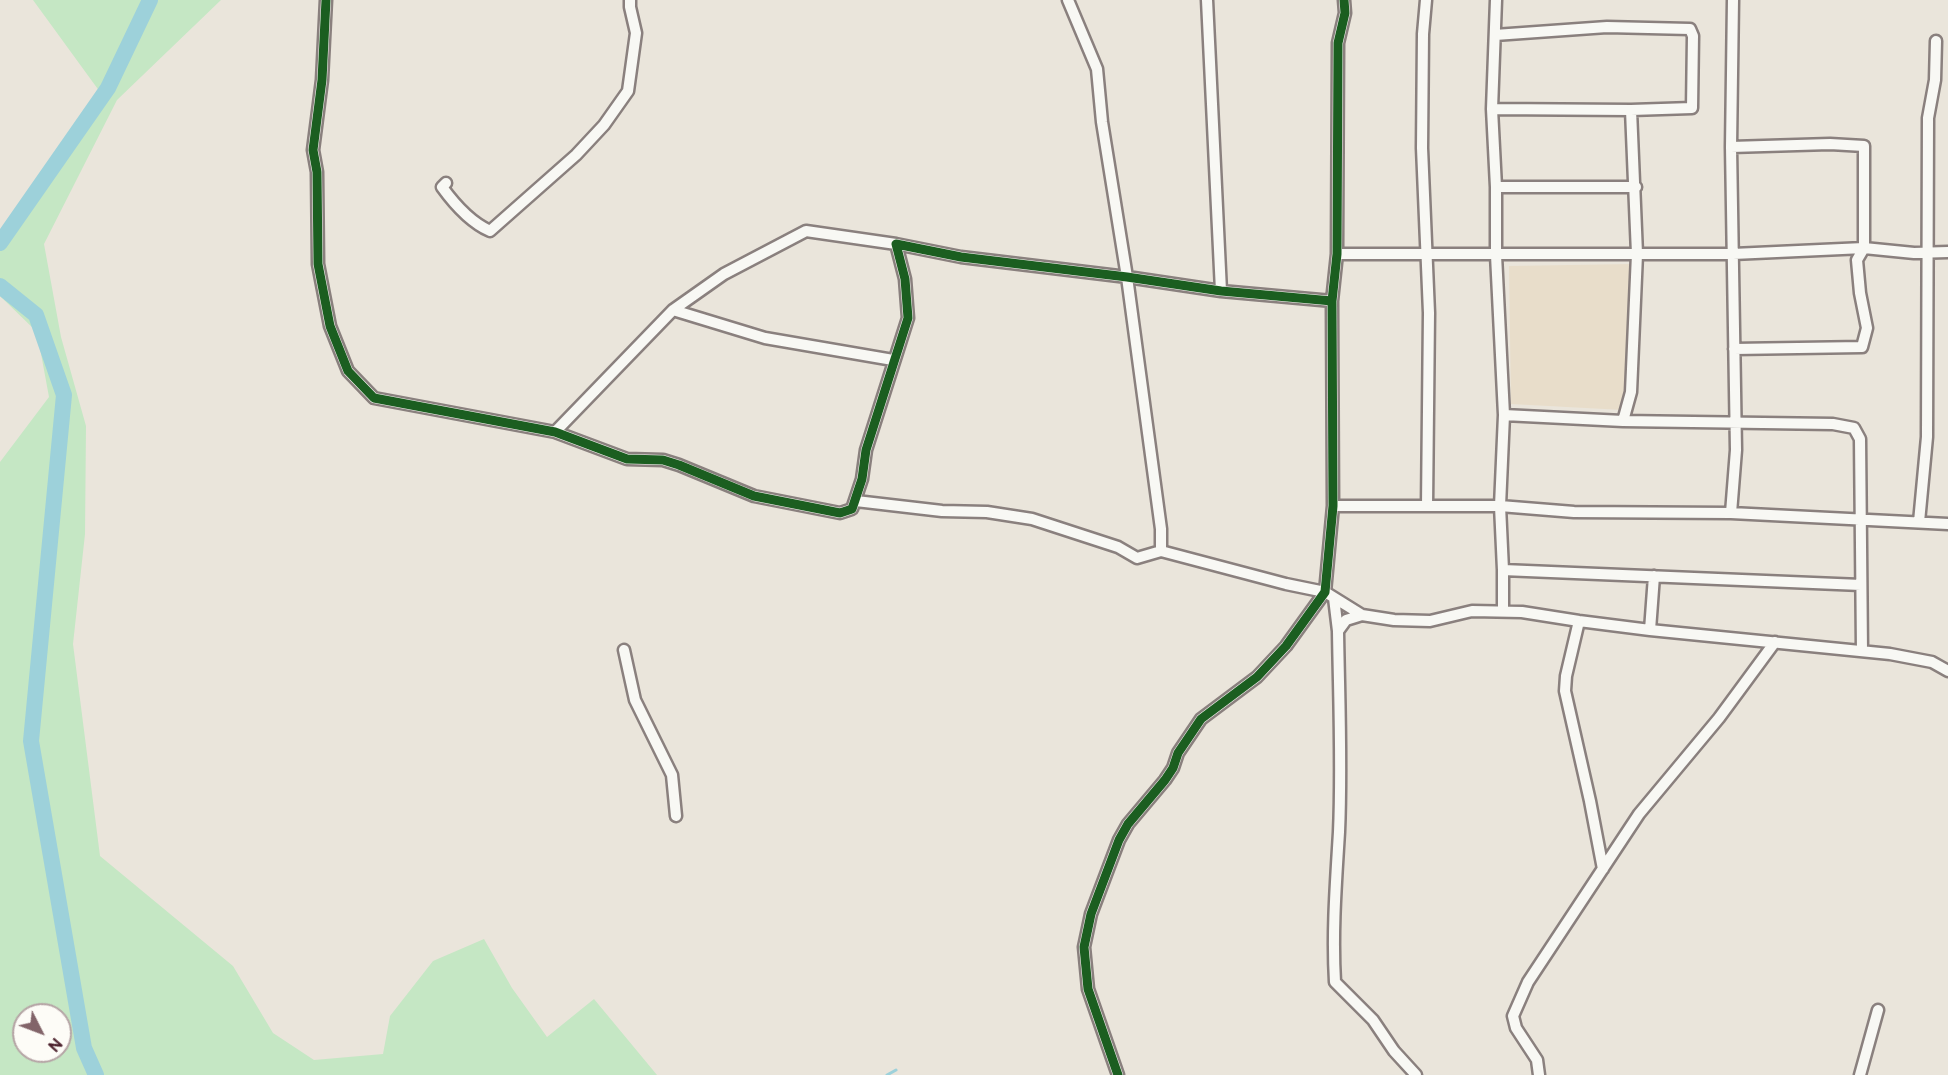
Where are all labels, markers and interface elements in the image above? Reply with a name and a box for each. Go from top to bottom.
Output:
north arrow [12,1003,72,1063]
text: N [43,1033,65,1055]

